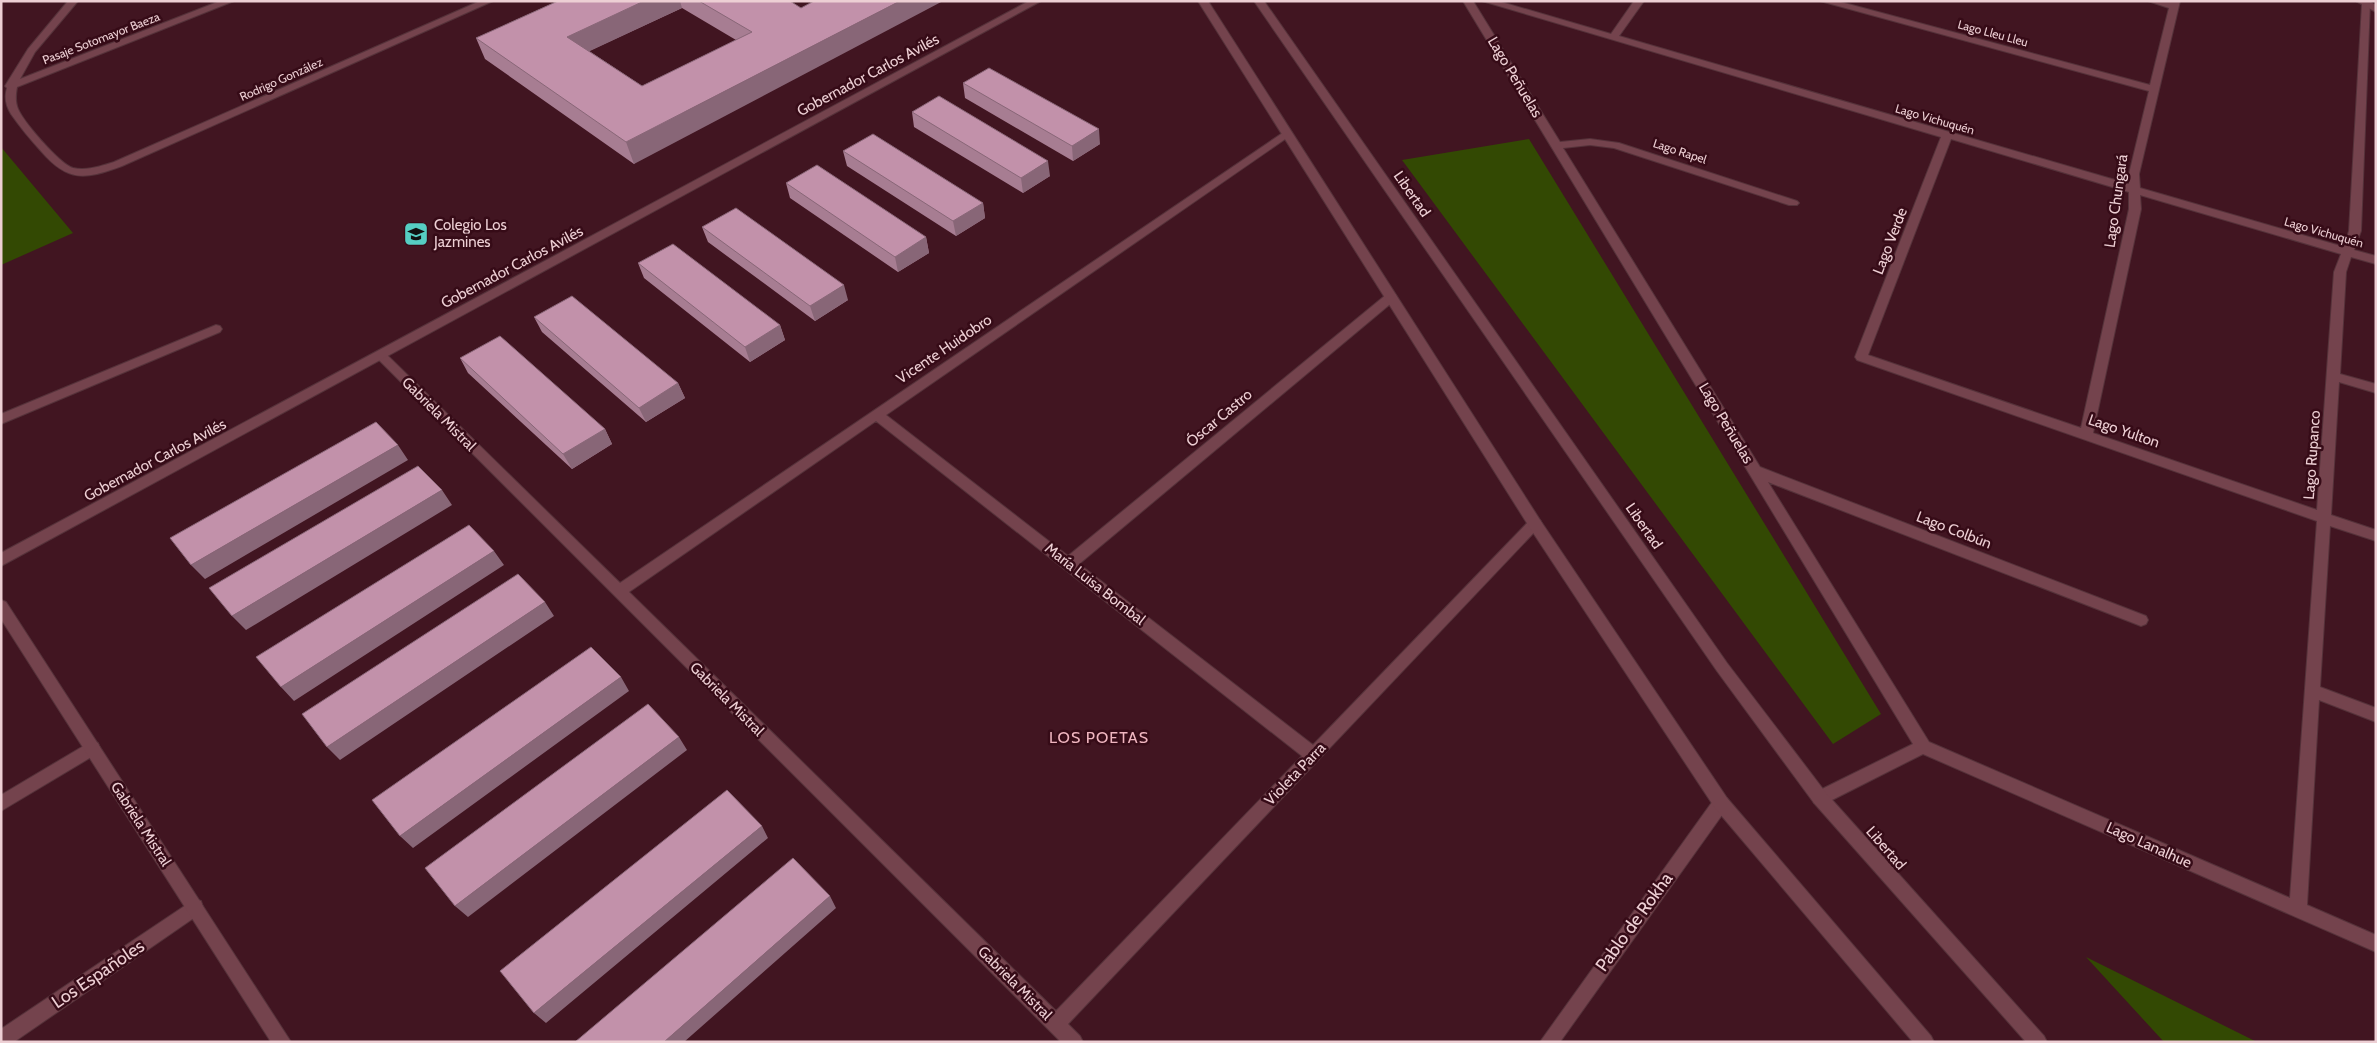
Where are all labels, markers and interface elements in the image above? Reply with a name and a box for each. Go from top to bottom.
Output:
street label: Pasaje Sotomayor Baeza [40,9,162,67]
street label: Lago Lleu Lleu [1956,16,2030,50]
street label: Gobernador Carlos Avilés [794,30,942,120]
street label: Lago Peñuelas [1484,33,1546,121]
street label: Rodrigo González [237,54,325,104]
street label: Lago Vichuquén [1894,101,1977,138]
street label: Lago Rapel [1651,135,1709,167]
street label: Lago Chungará [2101,152,2132,249]
street label: Libertad [1390,168,1434,220]
street label: Lago Verde [1869,205,1911,277]
street label: Lago Vichuquén [2283,214,2366,251]
place label: Colegio Los Jazmines [433,216,507,251]
school or university icon: Colegio Los Jazmines [403,221,429,247]
street label: Gobernador Carlos Avilés [438,222,586,312]
street label: Vicente Huidobro [893,311,995,387]
street label: Gabriela Mistral [398,373,480,455]
street label: Lago Peñuelas [1695,379,1757,467]
street label: Óscar Castro [1182,385,1256,451]
street label: Lago Yulton [2086,410,2162,452]
street label: Lago Rupanco [2300,410,2324,500]
street label: Gobernador Carlos Avilés [81,415,229,505]
street label: Libertad [1622,500,1666,552]
street label: Lago Colbún [1914,507,1994,553]
street label: María Luisa Bombal [1041,539,1149,629]
street label: Gabriela Mistral [686,658,768,740]
district label: LOS POETAS [1049,728,1149,747]
street label: Violeta Parra [1261,738,1330,809]
street label: Gabriela Mistral [107,778,175,870]
street label: Lago Lanalhue [2104,818,2195,872]
street label: Libertad [1862,822,1910,874]
street label: Pablo de Rokha [1591,868,1677,976]
street label: Los Españoles [47,935,149,1013]
street label: Gabriela Mistral [974,942,1056,1024]

